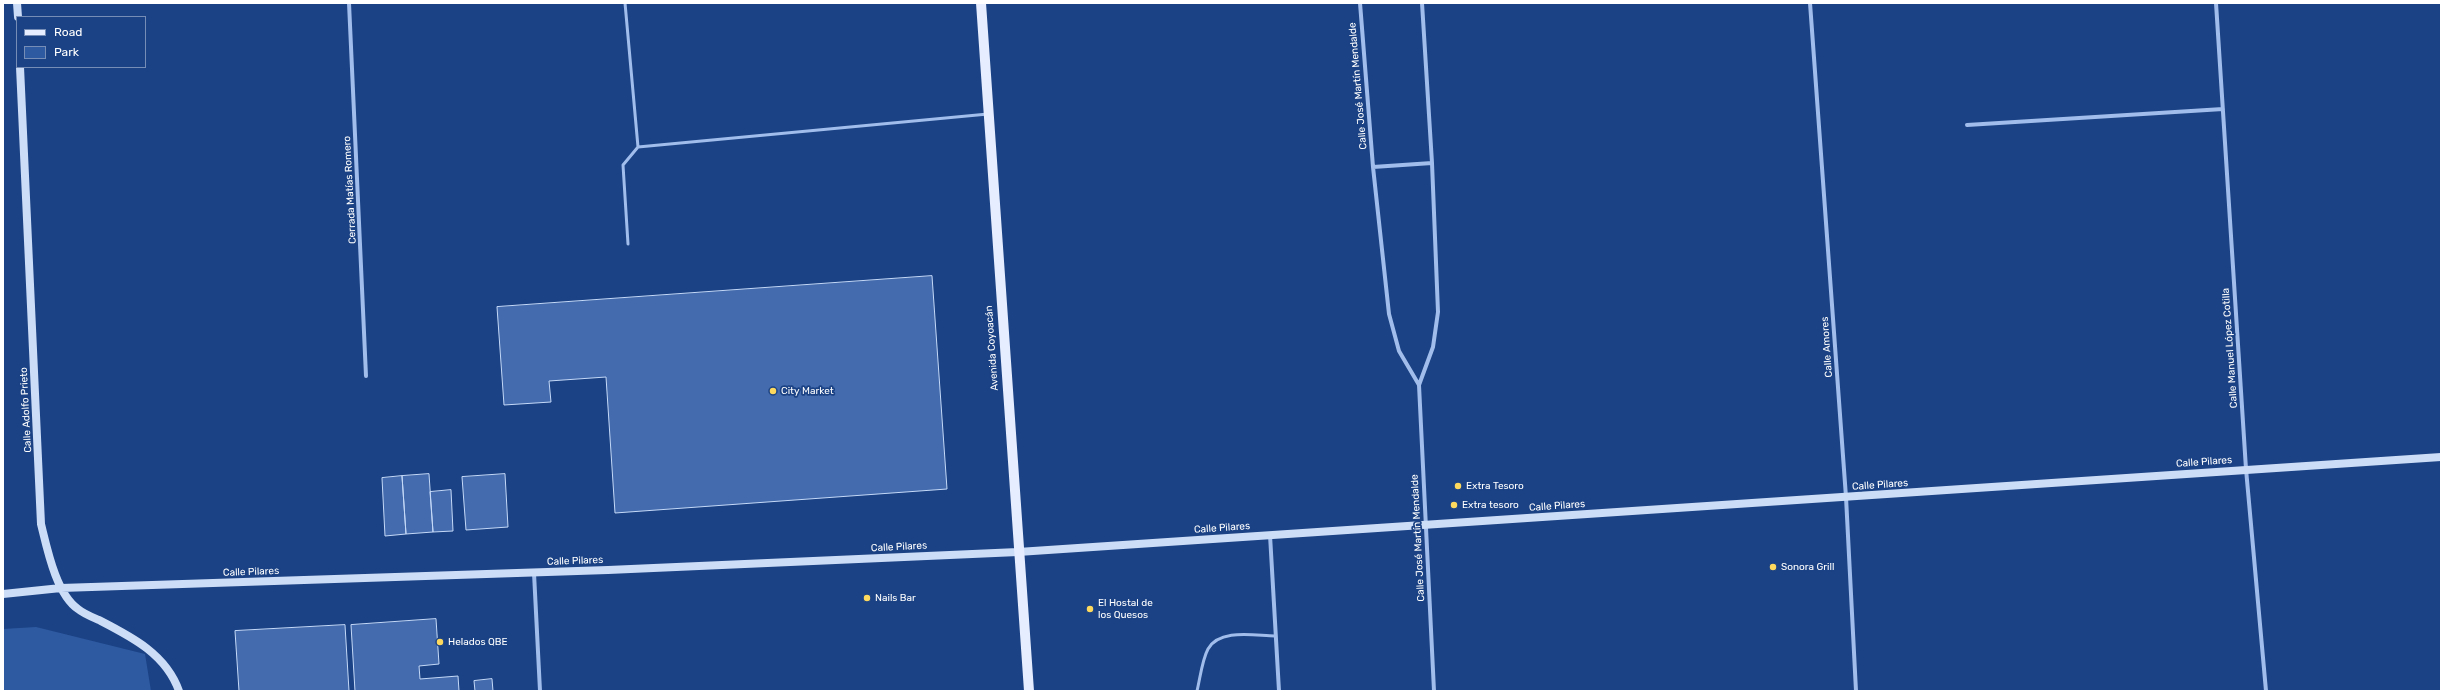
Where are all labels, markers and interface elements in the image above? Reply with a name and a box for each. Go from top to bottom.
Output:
legend [16,16,146,68]
street label: Calle José Martín Mendalde [1346,22,1370,150]
text: Road [54,25,82,39]
text: Park [54,45,79,59]
street label: Cerrada Matías Romero [341,136,359,244]
street label: Calle Manuel López Cotilla [2220,287,2240,409]
street label: Avenida Coyoacán [983,305,1001,391]
street label: Calle Amores [1819,316,1835,378]
street label: Calle Adolfo Prieto [18,367,34,453]
place label: City Market [781,385,834,397]
marker: City Market [768,386,778,396]
street label: Calle Pilares [2176,454,2232,470]
street label: Calle José Martín Mendalde [1409,474,1427,602]
street label: Calle Pilares [1852,477,1908,493]
place label: Extra Tesoro [1466,480,1524,492]
marker: Extra Tesoro [1453,481,1463,491]
street label: Calle Pilares [1529,498,1585,514]
place label: Extra tesoro [1462,499,1519,511]
marker: Extra tesoro [1449,500,1459,510]
street label: Calle Pilares [1194,520,1250,536]
street label: Calle Pilares [871,540,927,554]
street label: Calle Pilares [547,554,603,568]
place label: Sonora Grill [1781,561,1834,573]
marker: Sonora Grill [1768,562,1778,572]
street label: Calle Pilares [223,565,279,579]
place label: Nails Bar [875,592,916,604]
marker: Nails Bar [862,593,872,603]
place label: El Hostal de los Quesos [1098,597,1153,620]
marker: El Hostal de los Quesos [1085,604,1095,614]
place label: Helados QBE [448,636,507,648]
marker: Helados QBE [435,637,445,647]

